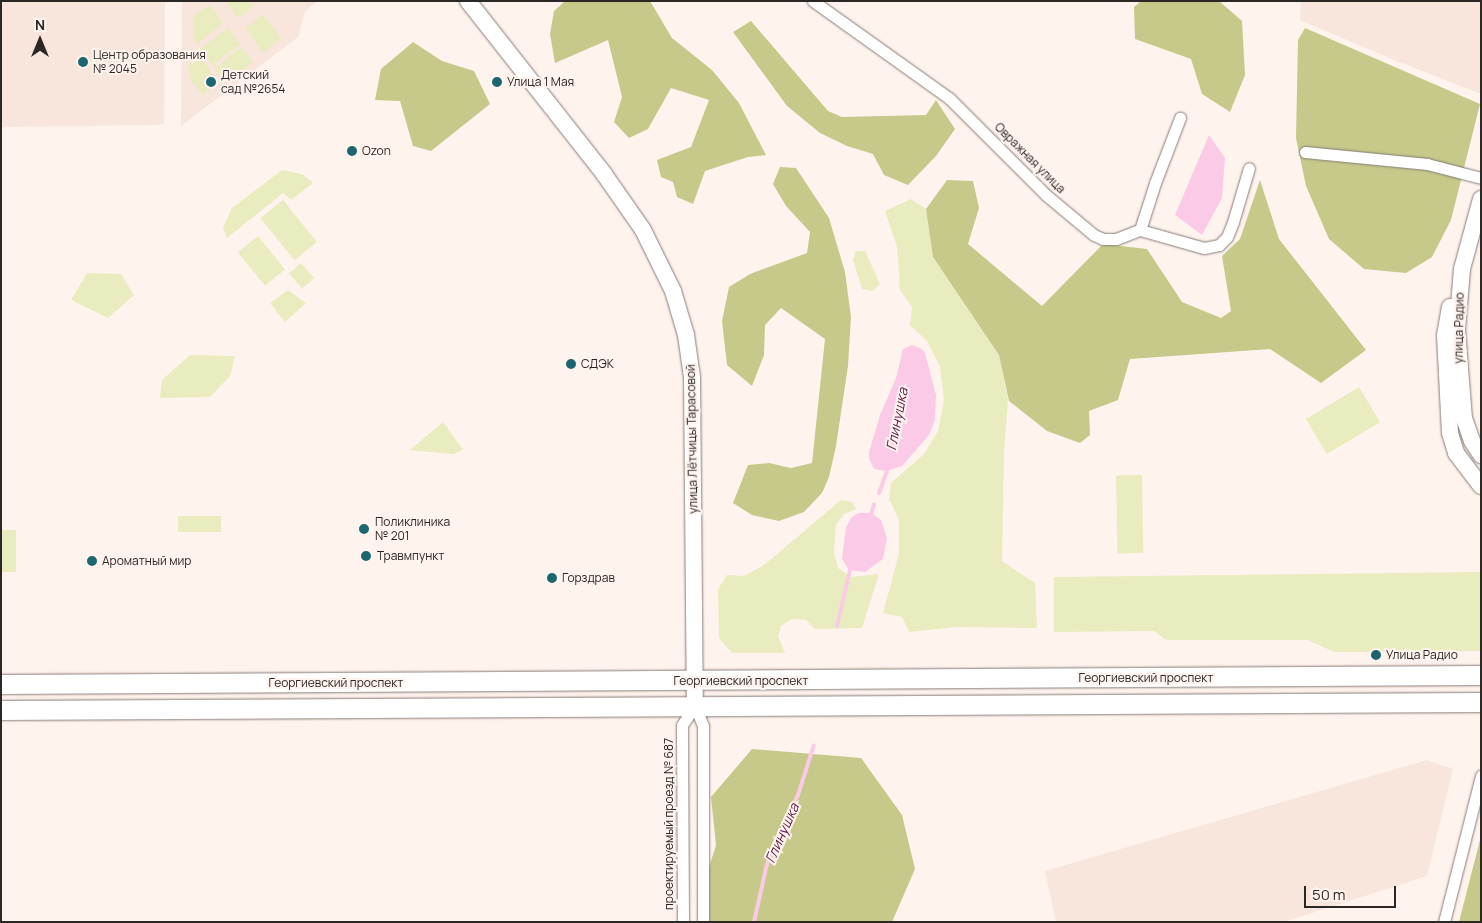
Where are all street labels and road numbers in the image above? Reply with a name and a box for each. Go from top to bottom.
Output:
street label: Овражная улица [992,120,1068,196]
street label: улица Радио [1451,292,1467,364]
street label: улица Лётчицы Тарасовой [683,364,701,514]
street label: Георгиевский проспект [1079,671,1213,685]
street label: Георгиевский проспект [674,674,808,688]
street label: Георгиевский проспект [269,676,403,690]
street label: проектируемый проезд № 687 [662,738,676,910]

